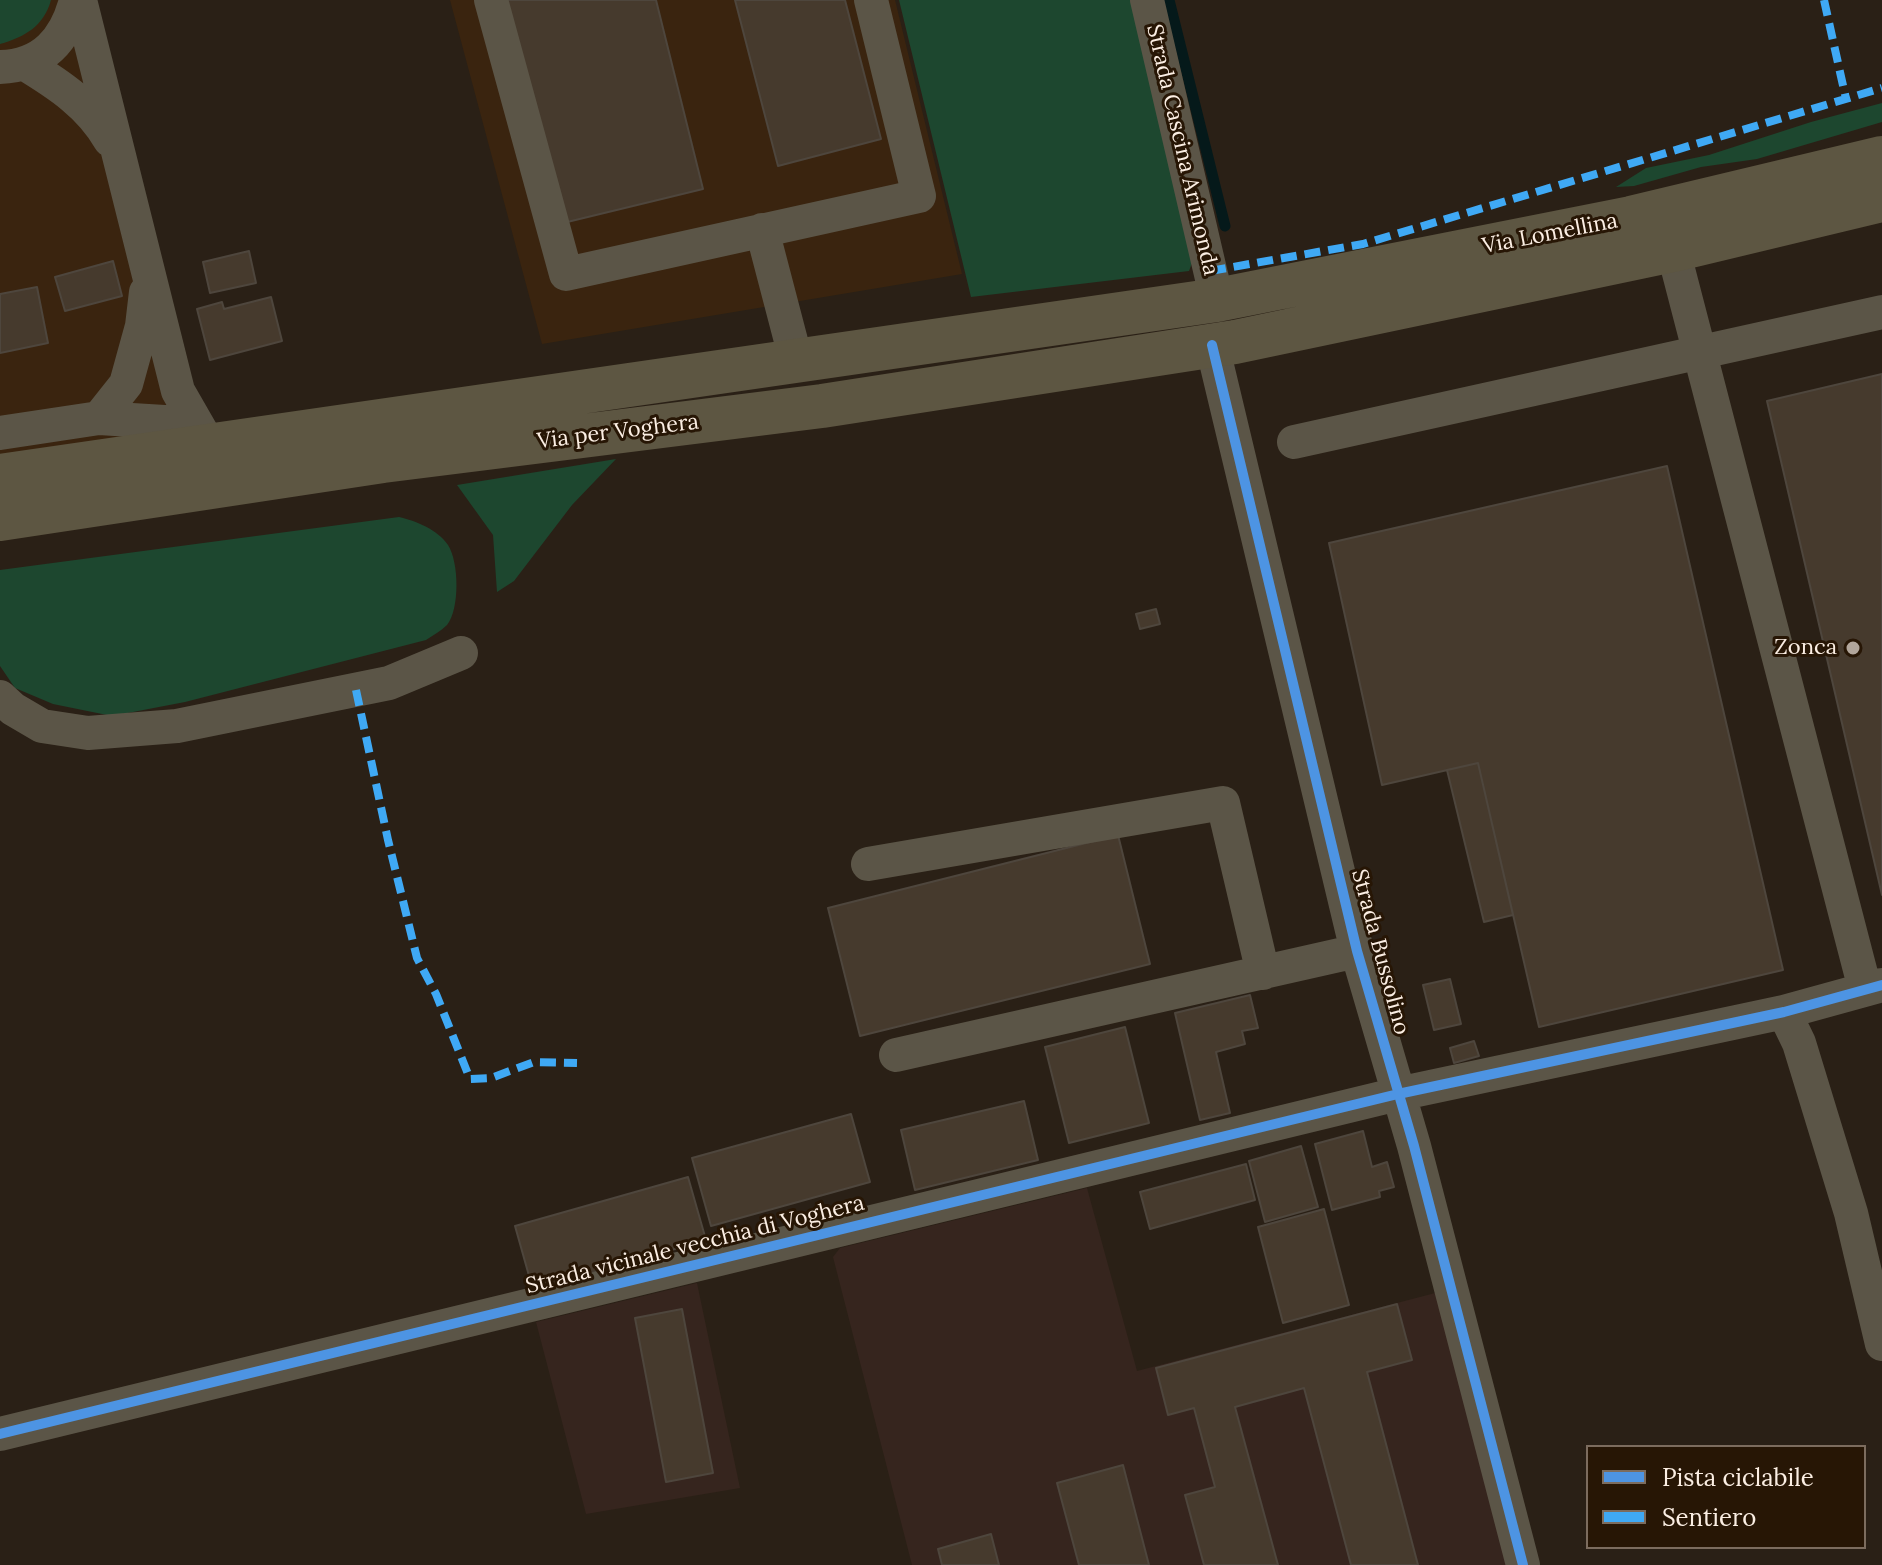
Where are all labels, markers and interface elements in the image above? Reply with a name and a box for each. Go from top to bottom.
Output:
street label: Strada Cascina Arimonda [1140,22,1224,278]
street label: Via Lomellina [1480,208,1620,260]
street label: Via per Voghera [536,409,700,455]
place label: Zonca [1774,635,1837,661]
marker: Zonca [1844,639,1862,657]
street label: Strada Bussolino [1345,866,1415,1038]
street label: Strada vicinale vecchia di Voghera [523,1190,867,1300]
legend [1586,1445,1866,1549]
text: Pista ciclabile [1662,1462,1814,1493]
text: Sentiero [1662,1502,1756,1533]

